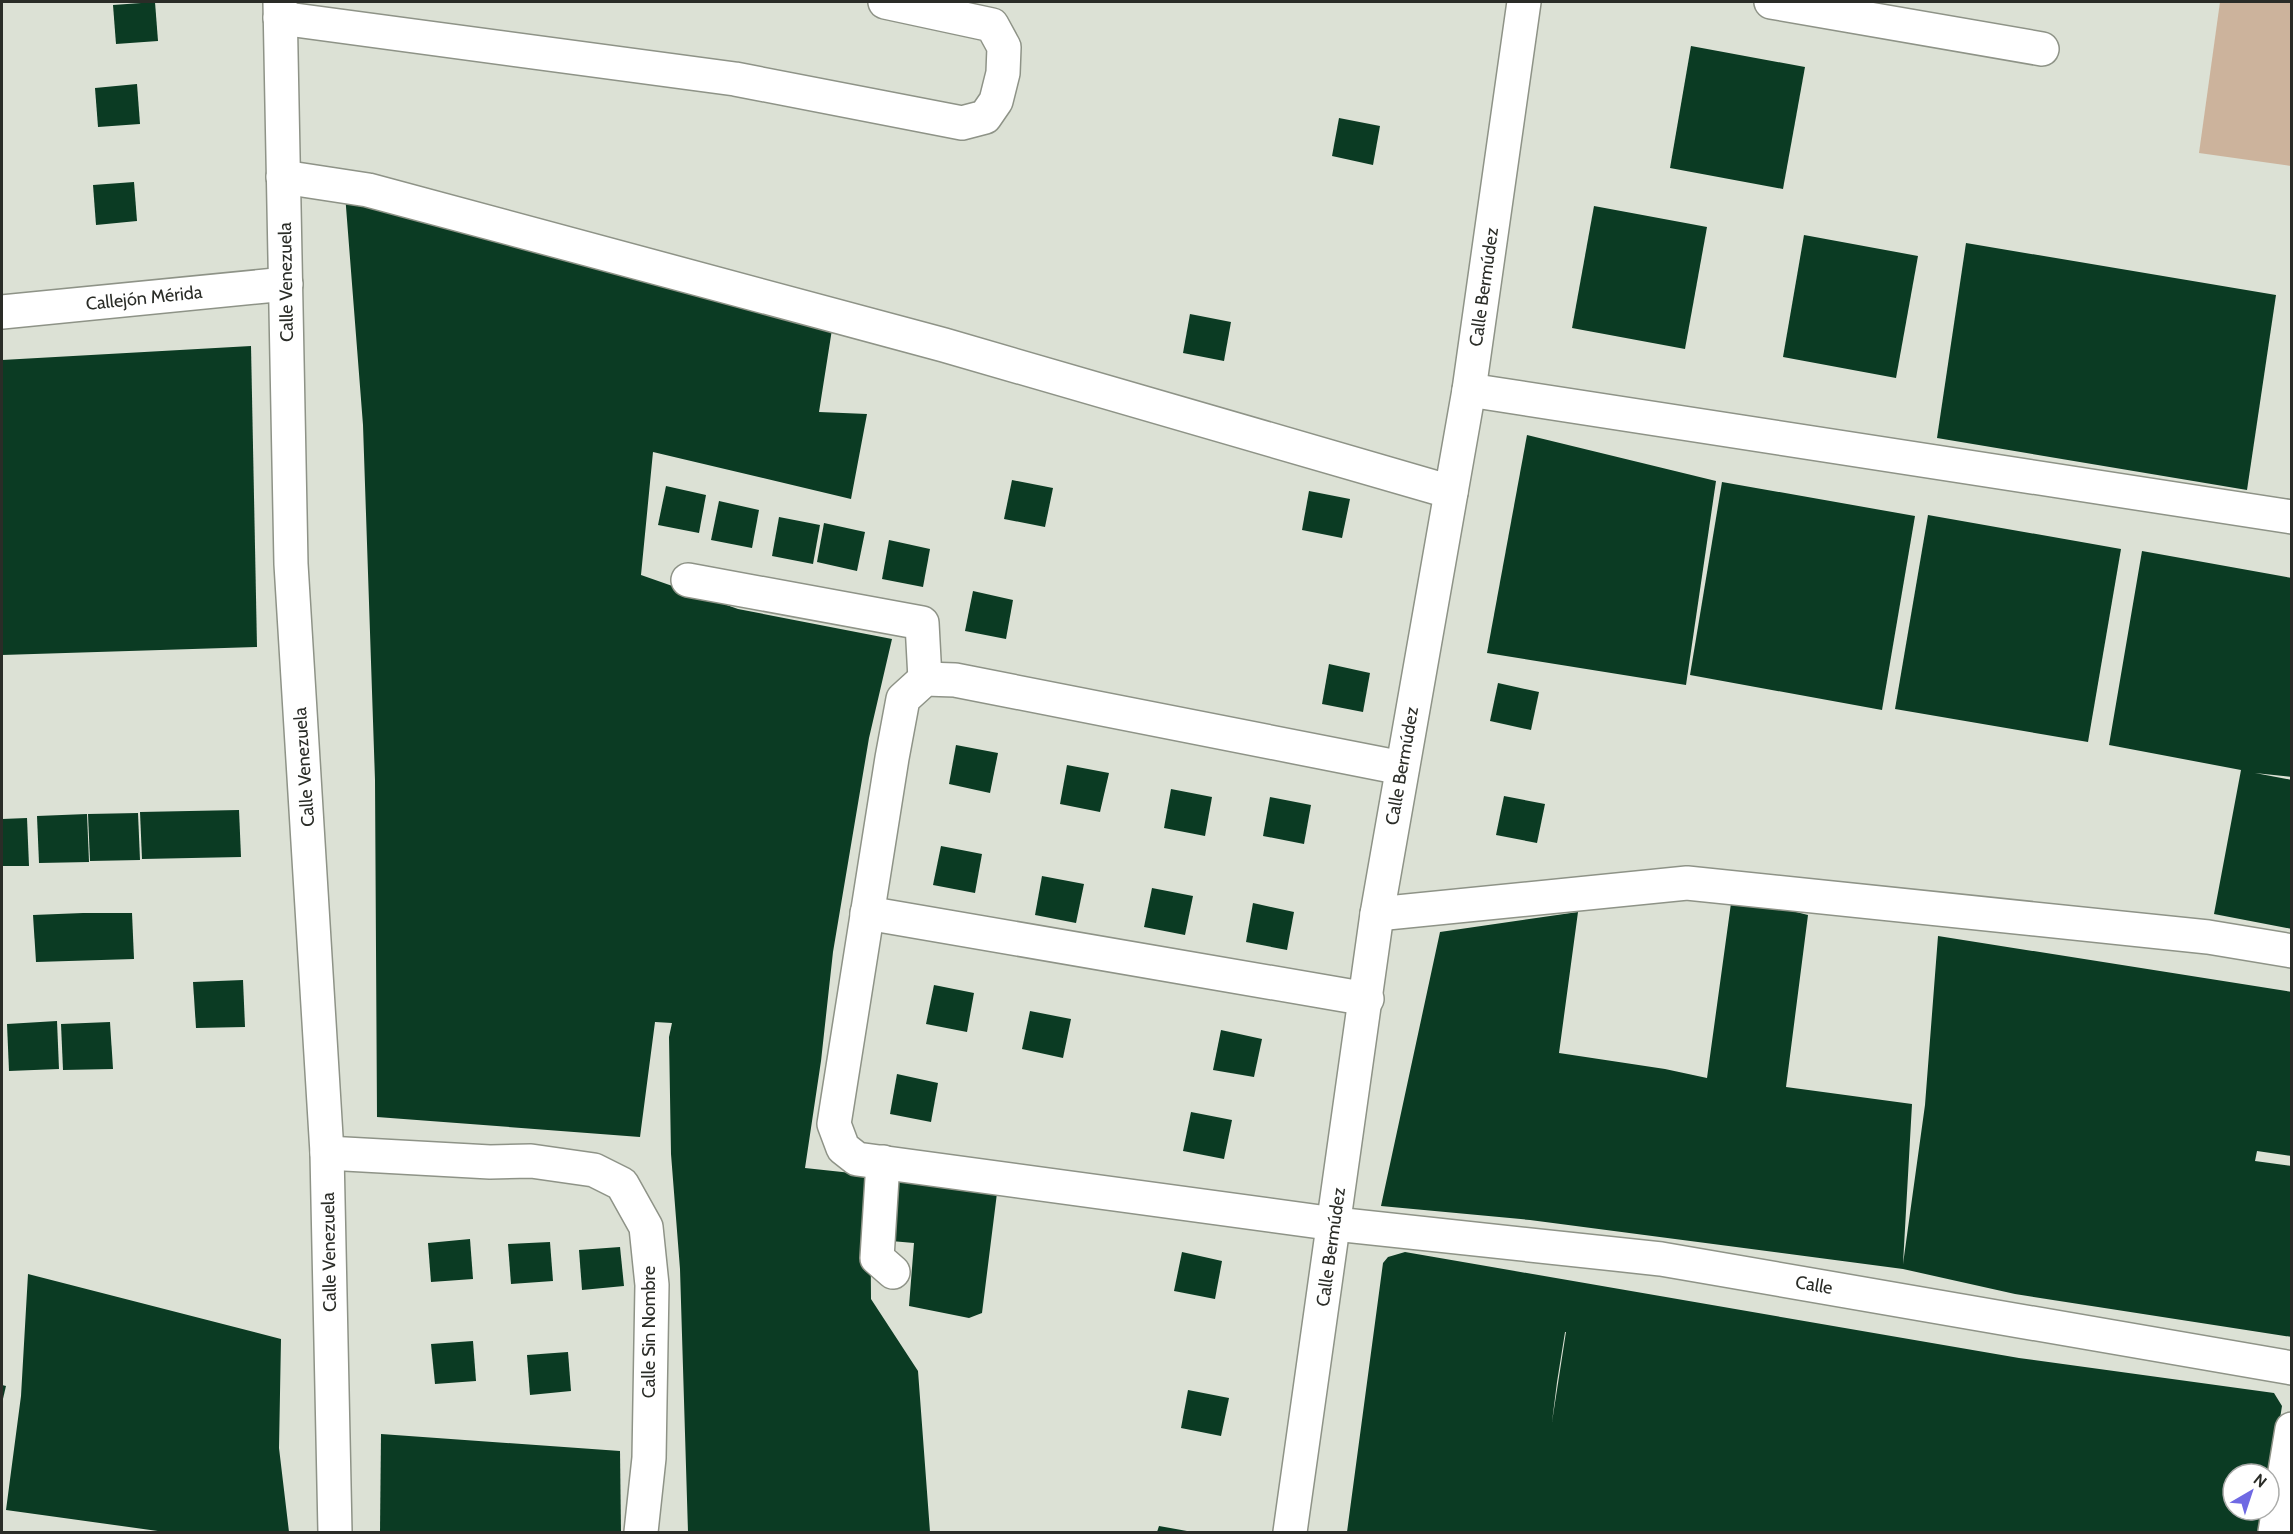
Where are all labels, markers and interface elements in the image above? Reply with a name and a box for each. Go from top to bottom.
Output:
street label: Calle Venezuela [274,222,298,342]
street label: Calle Bermúdez [1465,226,1503,348]
street label: Callejón Mérida [85,281,204,315]
street label: Calle Bermúdez [1381,705,1423,827]
street label: Calle Venezuela [289,706,319,828]
street label: Calle Bermúdez [1312,1186,1350,1308]
street label: Calle Venezuela [317,1192,341,1312]
street label: Calle Sin Nombre [638,1266,660,1398]
street label: Calle [1794,1271,1834,1299]
north arrow [2221,1462,2281,1522]
text: N [2250,1470,2270,1492]

